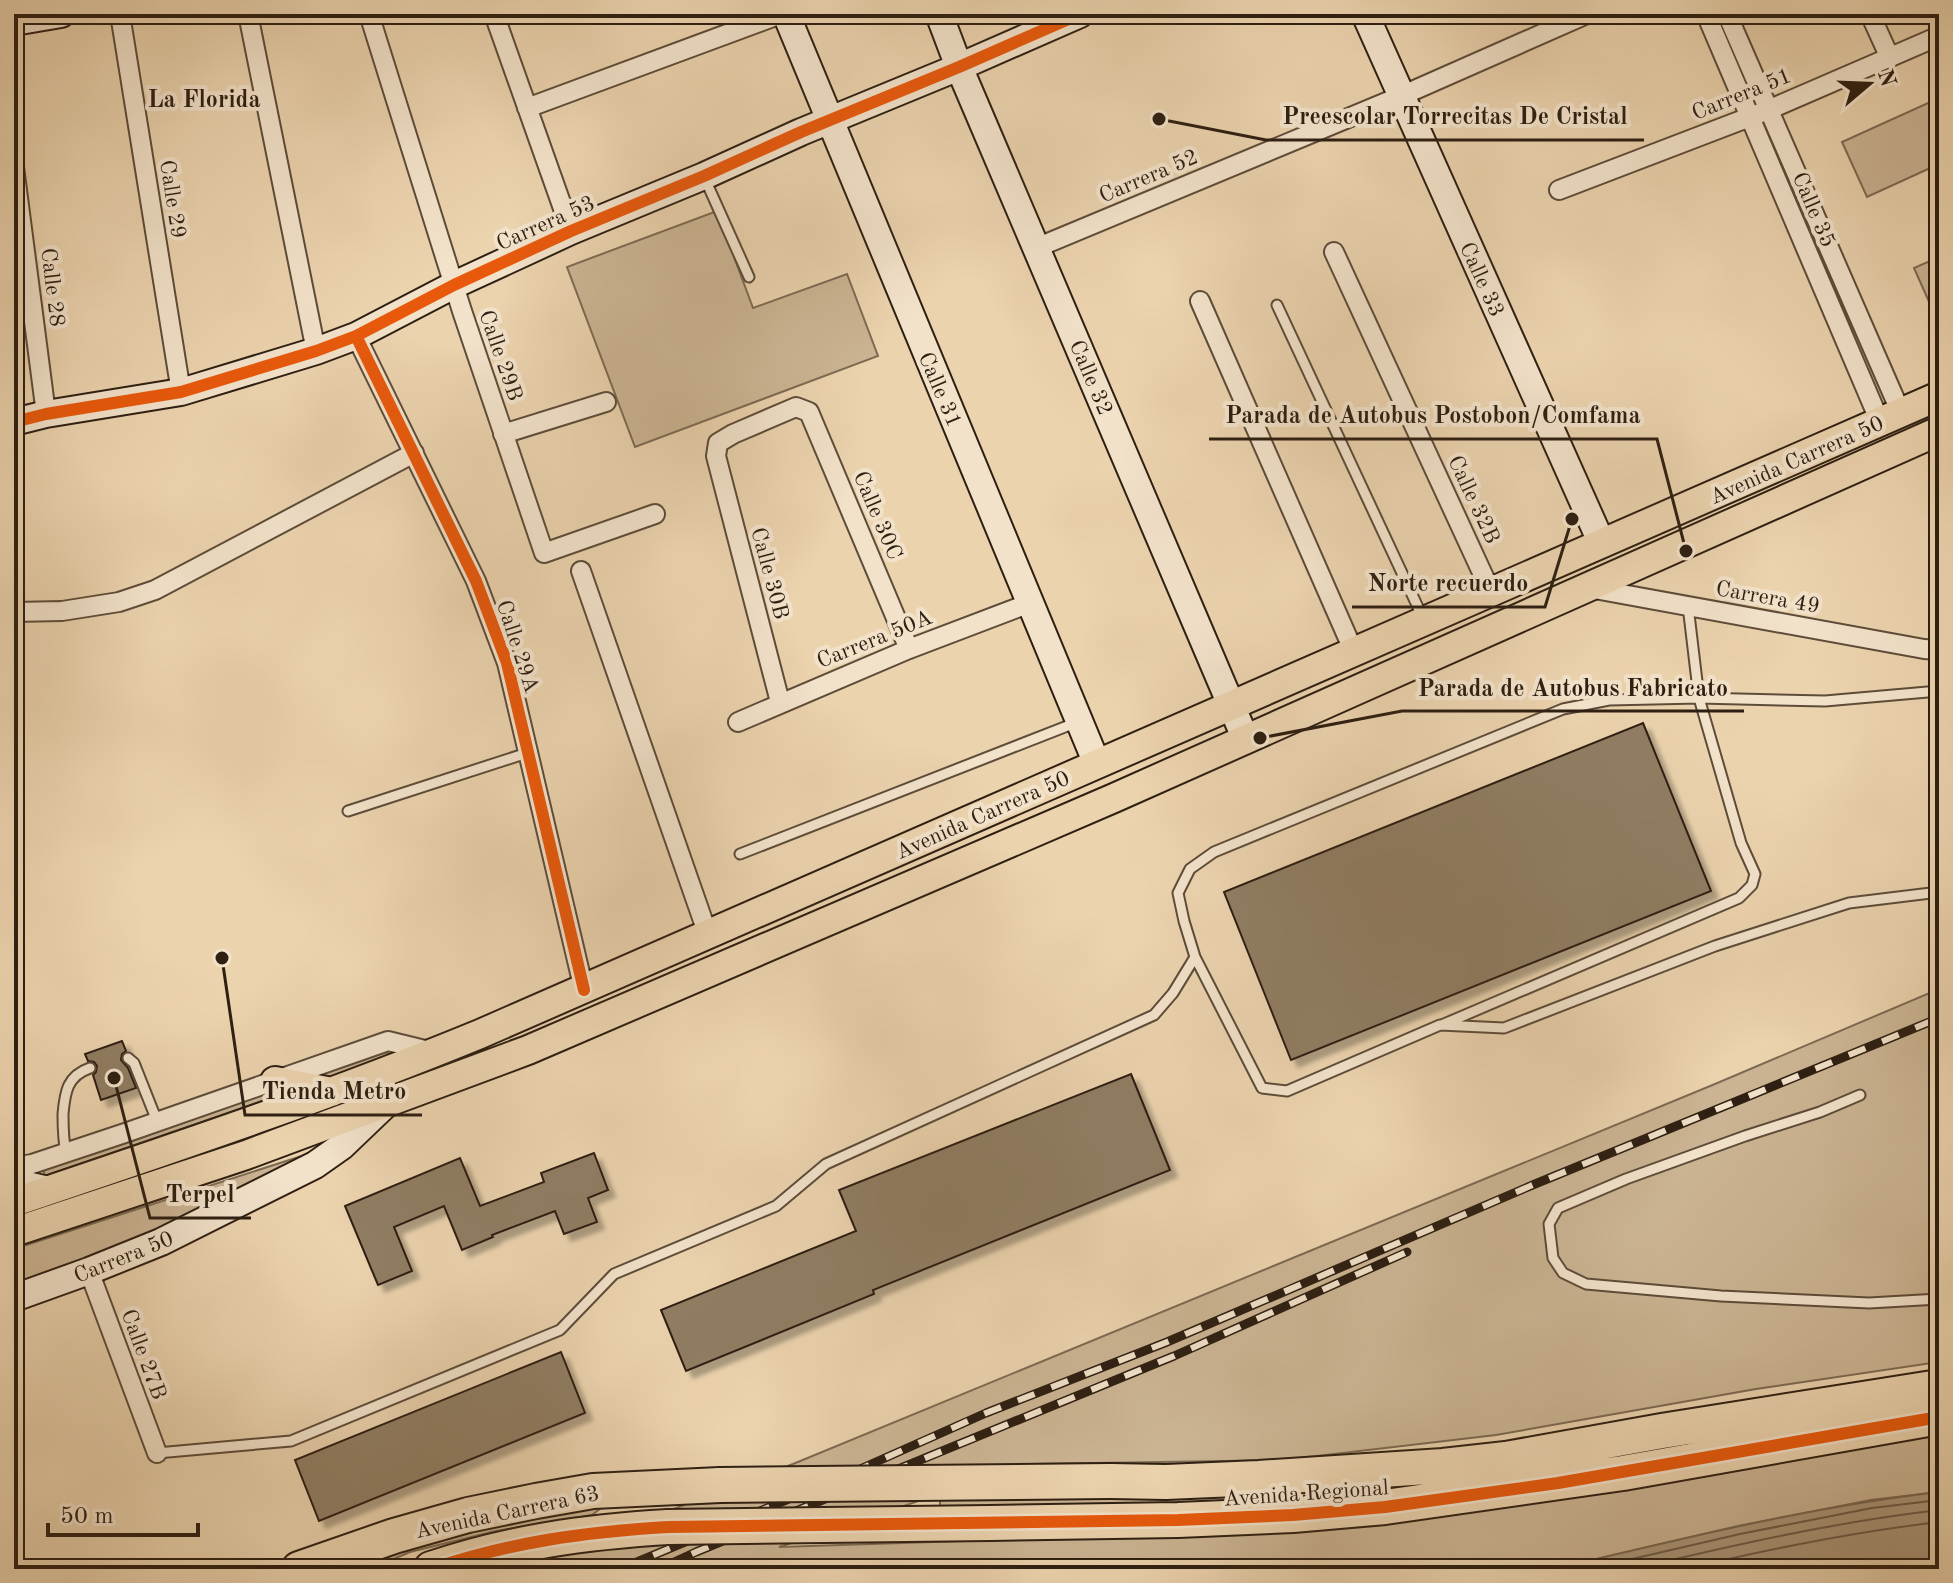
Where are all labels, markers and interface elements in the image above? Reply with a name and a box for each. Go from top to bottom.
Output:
north arrow [1829,44,1909,124]
street label: Carrera 51 [1689,65,1795,125]
text: N [1873,67,1899,90]
district label: La Florida [147,89,261,113]
callout: Preescolar Torrecitas De Cristal [1266,92,1644,140]
text: Preescolar Torrecitas De Cristal [1282,106,1628,130]
street label: Carrera 52 [1096,146,1202,208]
street label: Calle 29 [155,158,189,240]
street label: Calle 35 [1788,169,1839,251]
street label: Carrera 53 [493,192,598,255]
street label: Calle 33 [1455,239,1507,321]
street label: Calle 28 [36,247,68,328]
street label: Calle 29B [474,307,526,404]
street label: Calle 32 [1065,337,1116,419]
street label: Calle 31 [914,349,965,431]
callout: Parada de Autobus Postobon/Comfama [1209,391,1657,439]
text: Parada de Autobus Postobon/Comfama [1225,405,1641,429]
street label: Avenida Carrera 50 [1707,413,1887,509]
street label: Calle 32B [1443,452,1503,547]
street label: Calle 30C [849,468,906,563]
street label: Calle 30B [746,525,792,622]
callout: Norte recuerdo [1352,559,1545,607]
text: Norte recuerdo [1368,573,1528,597]
street label: Carrera 49 [1714,578,1821,618]
street label: Calle 29A [492,598,542,696]
street label: Carrera 50A [814,607,936,673]
callout: Parada de Autobus Fabricato [1402,663,1744,711]
text: Parada de Autobus Fabricato [1418,678,1728,702]
street label: Avenida Carrera 50 [893,768,1073,864]
callout: Tienda Metro [245,1067,422,1115]
text: Tienda Metro [262,1081,406,1105]
callout: Terpel [150,1170,251,1218]
text: Terpel [165,1184,235,1208]
street label: Carrera 50 [71,1228,177,1288]
street label: Calle 27B [117,1307,170,1403]
street label: Avenida Regional [1223,1477,1390,1511]
street label: Avenida Carrera 63 [413,1483,602,1543]
scale bar [48,1487,198,1537]
text: 50 m [60,1505,114,1529]

